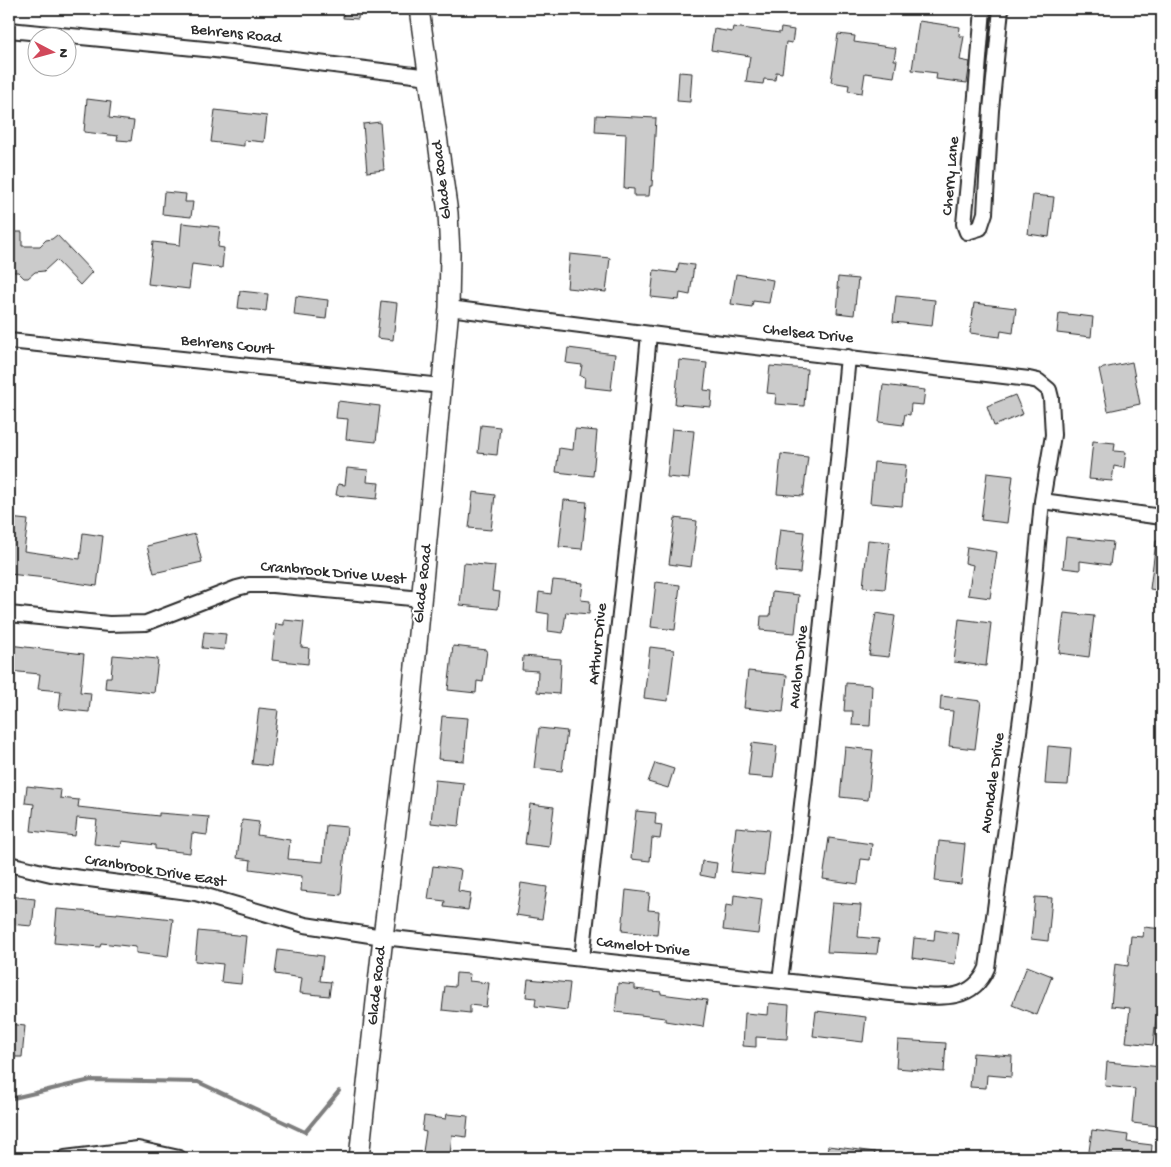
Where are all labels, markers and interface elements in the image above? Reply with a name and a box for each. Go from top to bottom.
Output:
street label: Behrens Road [189,21,284,49]
north arrow [28,28,78,78]
text: N [54,48,71,59]
street label: Cherry Lane [939,135,965,216]
street label: Glade Road [429,138,457,220]
street label: Chelsea Drive [762,321,855,349]
street label: Behrens Court [179,332,276,360]
street label: Glade Road [410,542,438,624]
street label: Cranbrook Drive West [260,558,408,590]
street label: Arthur Drive [585,601,613,686]
street label: Avalon Drive [786,624,814,709]
street label: Avondale Drive [978,731,1011,834]
street label: Cranbrook Drive East [83,851,228,893]
street label: Camelot Drive [595,934,692,962]
street label: Glade Road [364,944,392,1026]

